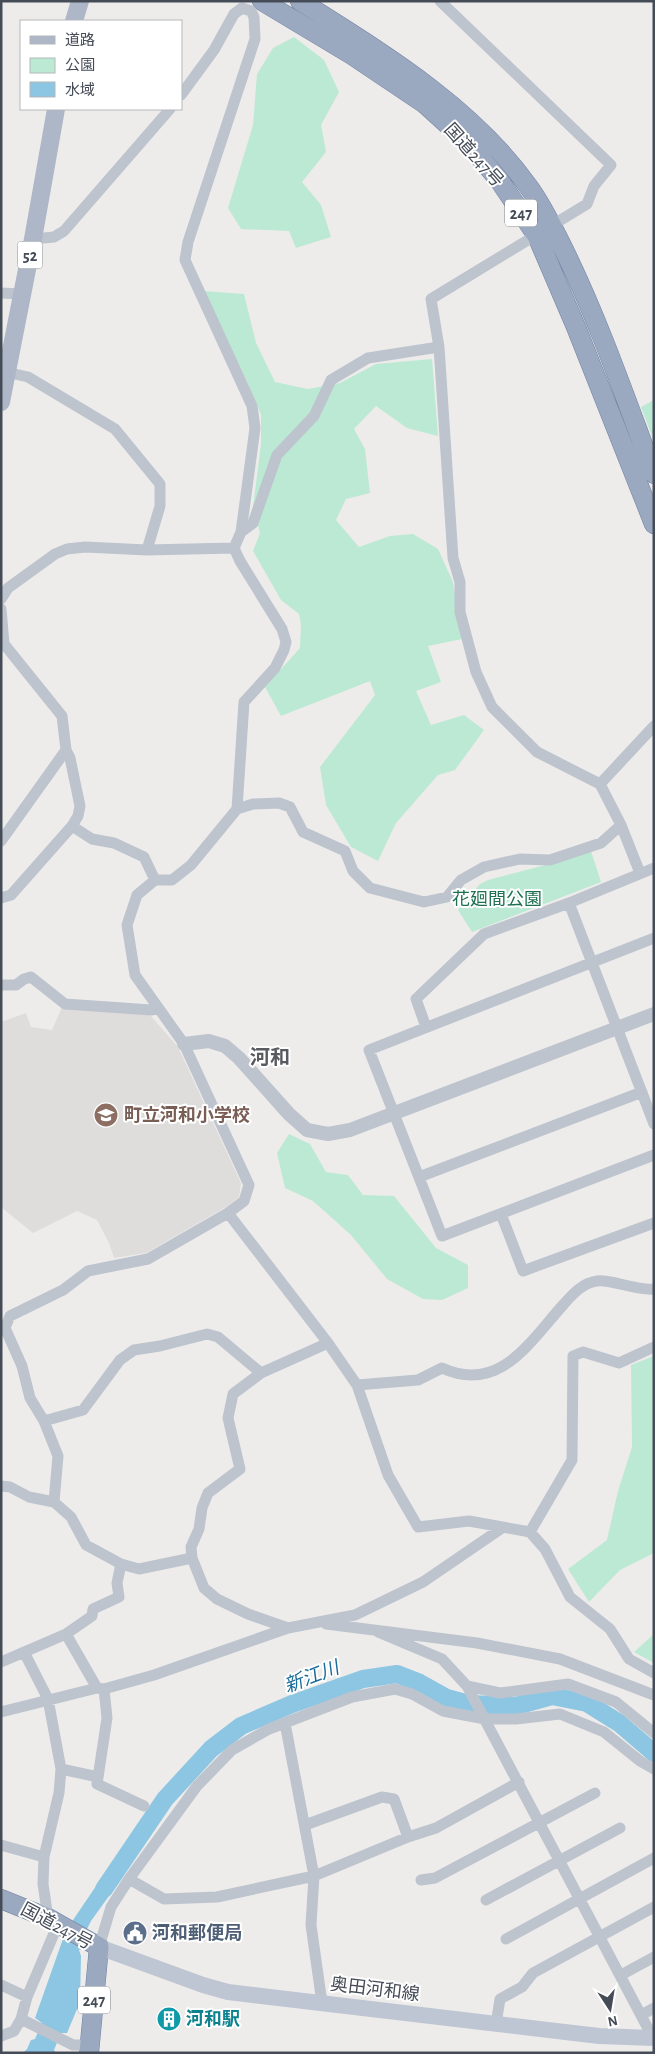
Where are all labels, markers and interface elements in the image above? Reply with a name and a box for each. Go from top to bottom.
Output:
legend [20,20,182,110]
text: 道路 [65,32,95,48]
text: 公園 [65,57,95,73]
text: 水域 [65,82,95,98]
street label: 国道247号 [440,119,508,191]
road number: 247 [505,200,537,227]
road number: 52 [18,242,42,268]
park label: 花廻間公園 [452,890,542,909]
district label: 河和 [250,1047,290,1068]
school or university icon: 町立河和小学校 [93,1102,119,1128]
place label: 町立河和小学校 [124,1105,250,1125]
water label: 新江川 [281,1657,343,1696]
street label: 国道247号 [18,1899,96,1953]
public building icon: 河和郵便局 [122,1920,148,1946]
place label: 河和郵便局 [152,1923,242,1943]
street label: 奥田河和線 [329,1974,421,2004]
north arrow [585,1984,635,2034]
road number: 247 [78,1986,110,2014]
building icon: 河和駅 [156,2006,182,2032]
place label: 河和駅 [186,2009,240,2029]
text: N [606,2013,619,2029]

